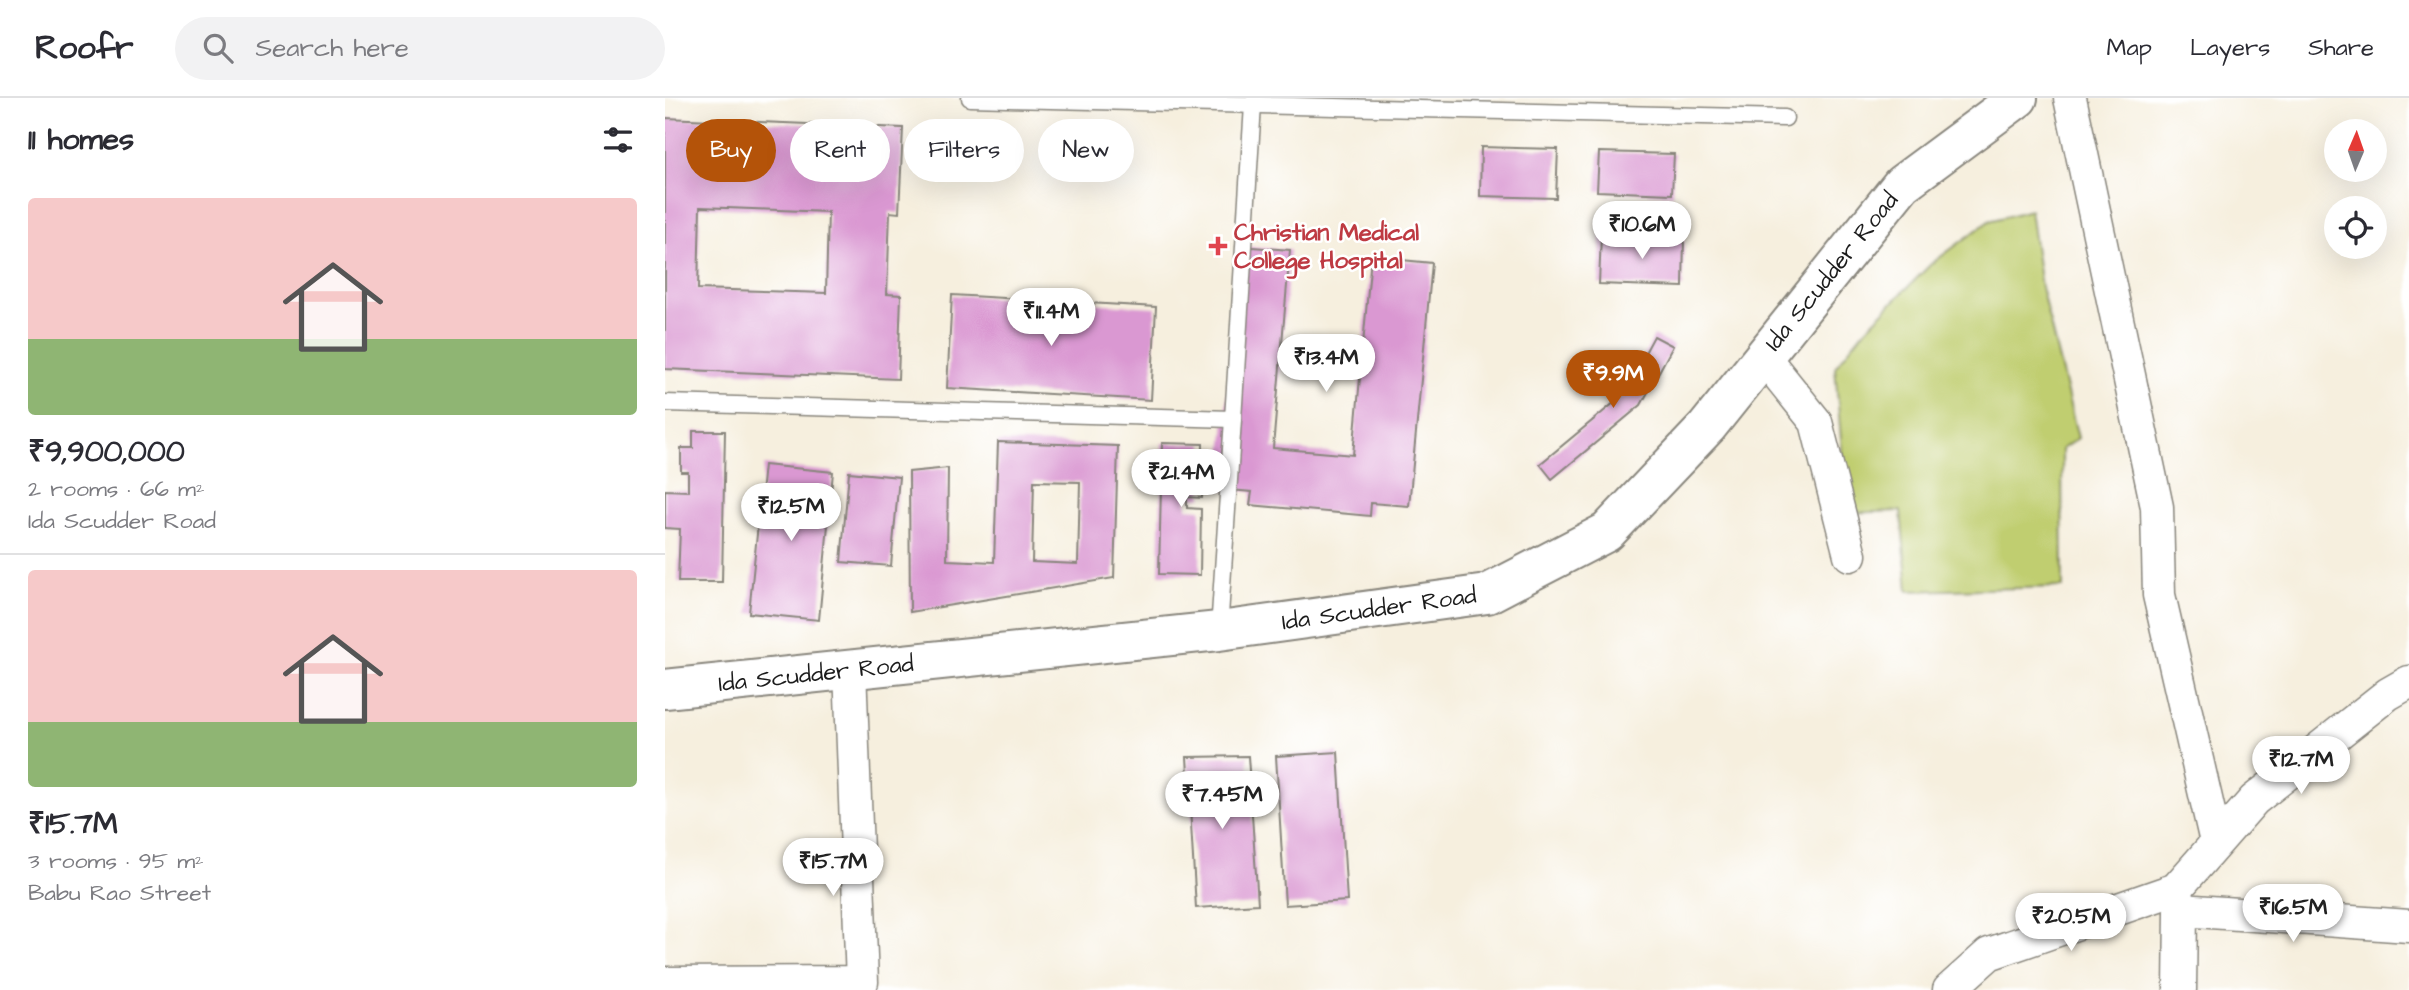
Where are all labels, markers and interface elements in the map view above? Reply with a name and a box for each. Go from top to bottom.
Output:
search box [175,17,665,80]
text: Roofr [35,25,133,71]
icon: search [199,29,237,67]
text: Search here [255,30,409,66]
text: Map [2107,31,2152,65]
text: Layers [2190,31,2270,65]
text: Share [2308,31,2374,65]
text: 11 homes [28,119,134,161]
chip: Buy [686,119,776,182]
chip: Rent [790,119,890,182]
chip: Filters [904,119,1024,182]
chip: New [1038,119,1134,182]
north arrow [2324,119,2387,182]
map controls [2324,119,2387,259]
icon: filters [599,121,637,159]
street label: Ida Scudder Road [1757,185,1907,359]
button: locate [2324,196,2387,259]
pin: ₹10.6M [1585,202,1699,261]
text: ₹10.6M [1608,208,1676,240]
place label: Christian Medical College Hospital [1234,216,1419,279]
marker: Christian Medical College Hospital [1208,236,1228,256]
icon: home [270,244,396,370]
pin: ₹11.4M [994,288,1108,348]
text: ₹11.4M [1023,295,1079,327]
pin: ₹13.4M [1269,334,1383,394]
text: ₹13.4M [1293,341,1359,373]
pin: ₹9.9M [1564,350,1662,410]
text: ₹9.9M [1582,357,1644,389]
text: ₹9,900,000 [28,431,185,473]
pin: ₹21.4M [1124,450,1238,509]
text: ₹21.4M [1147,456,1215,488]
text: 2 rooms · 66 m² [28,473,205,505]
pin: ₹12.5M [734,484,848,543]
text: ₹12.5M [757,490,825,522]
text: Ida Scudder Road [28,505,216,537]
street label: Ida Scudder Road [1280,579,1479,639]
icon: home [270,616,396,742]
street label: Ida Scudder Road [717,647,915,701]
pin: ₹12.7M [2244,736,2358,796]
text: ₹12.7M [2268,743,2334,775]
pin: ₹7.45M [1165,772,1279,831]
text: ₹7.45M [1181,778,1263,810]
text: ₹15.7M [28,803,118,845]
pin: ₹15.7M [776,838,890,898]
text: 3 rooms · 95 m² [28,845,204,877]
text: ₹15.7M [799,845,867,877]
text: Babu Rao Street [28,877,211,909]
pin: ₹16.5M [2236,884,2350,944]
text: ₹16.5M [2258,891,2328,923]
pin: ₹20.5M [2014,894,2128,953]
text: ₹20.5M [2031,900,2111,932]

